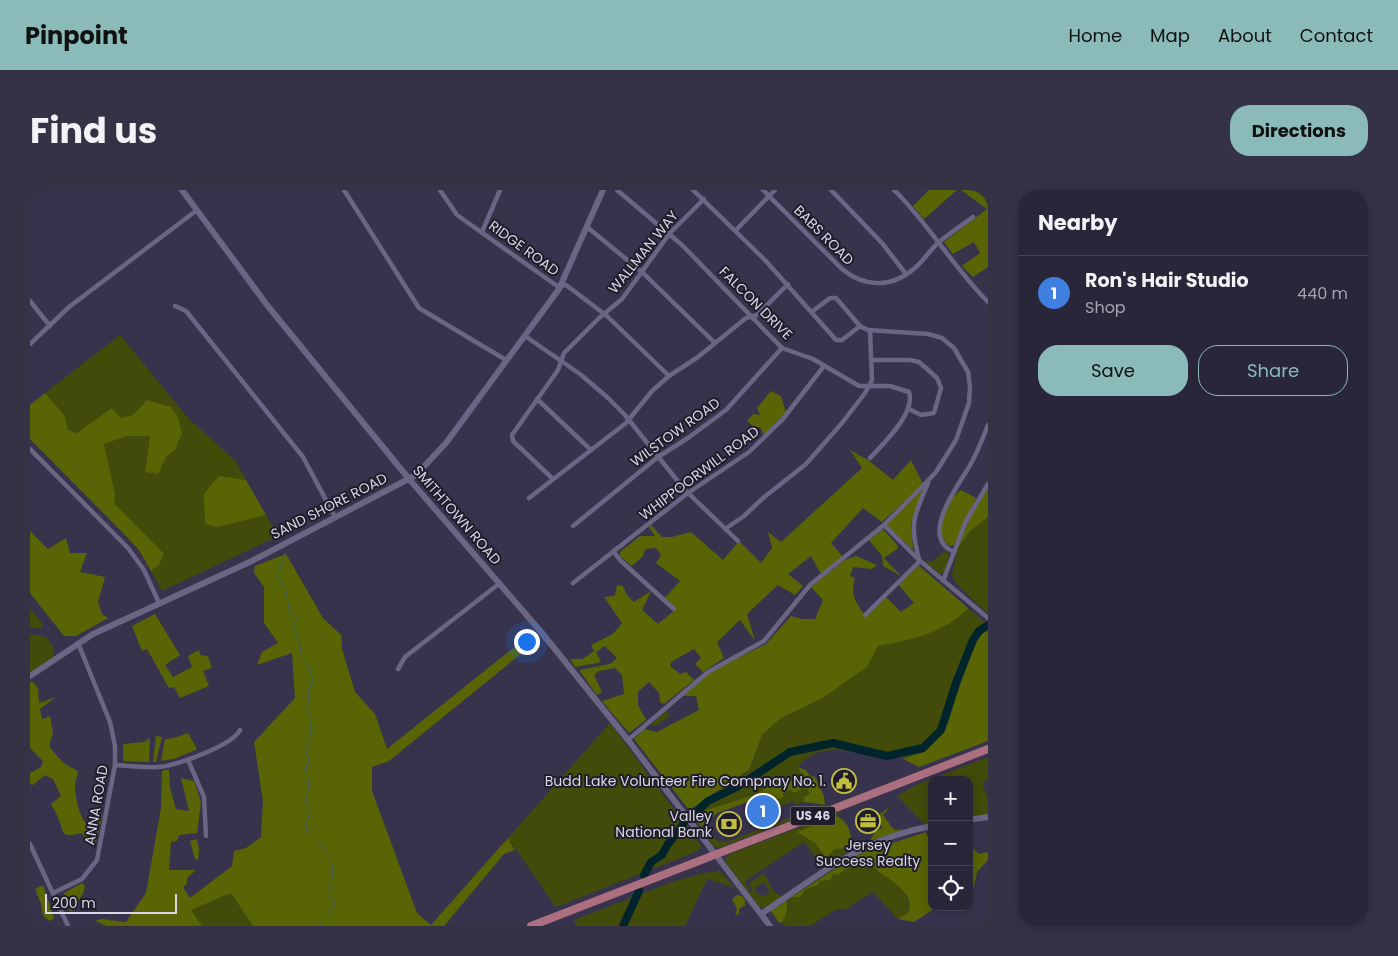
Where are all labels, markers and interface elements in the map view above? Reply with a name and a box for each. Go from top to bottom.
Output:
text: Pinpoint [25,19,128,52]
text: Home [1068,23,1122,48]
text: Map [1150,23,1190,48]
text: About [1218,23,1272,48]
text: Contact [1300,23,1373,48]
button: Directions [1230,105,1368,156]
text: Find us [30,106,157,155]
street label: BABS ROAD [790,201,859,270]
street label: WALLMAN WAY [603,206,683,298]
text: Nearby [1038,208,1118,237]
street label: RIDGE ROAD [485,216,563,280]
street label: FALCON DRIVE [715,262,797,344]
text: Ron's Hair Studio [1085,267,1249,294]
text: 1 [1051,282,1057,305]
text: 440 m [1297,282,1348,305]
text: Shop [1085,296,1126,319]
button: Save [1038,345,1188,396]
button: Share [1198,345,1348,396]
street label: WILSTOW ROAD [626,393,724,471]
street label: WHIPPOORWILL ROAD [635,421,763,525]
street label: SMITHTOWN ROAD [408,461,506,569]
street label: SAND SHORE ROAD [267,468,391,544]
your location [514,629,540,655]
street label: ANNA ROAD [79,763,113,847]
public building icon: Budd Lake Volunteer Fire Compnay No. 1. [831,768,857,794]
place label: Budd Lake Volunteer Fire Compnay No. 1. [545,771,826,791]
map controls [928,776,973,911]
button: + [928,776,973,821]
pin: 1 [747,792,779,830]
place label: Valley National Bank [615,806,713,842]
road number: US 46 [790,806,836,826]
office icon: Jersey Success Realty [855,808,881,834]
bank icon: Valley National Bank [716,811,742,837]
button: − [928,821,973,866]
place label: Jersey Success Realty [816,835,920,871]
button: locate [928,866,973,911]
scale bar [45,891,178,914]
text: 200 m [52,893,96,913]

